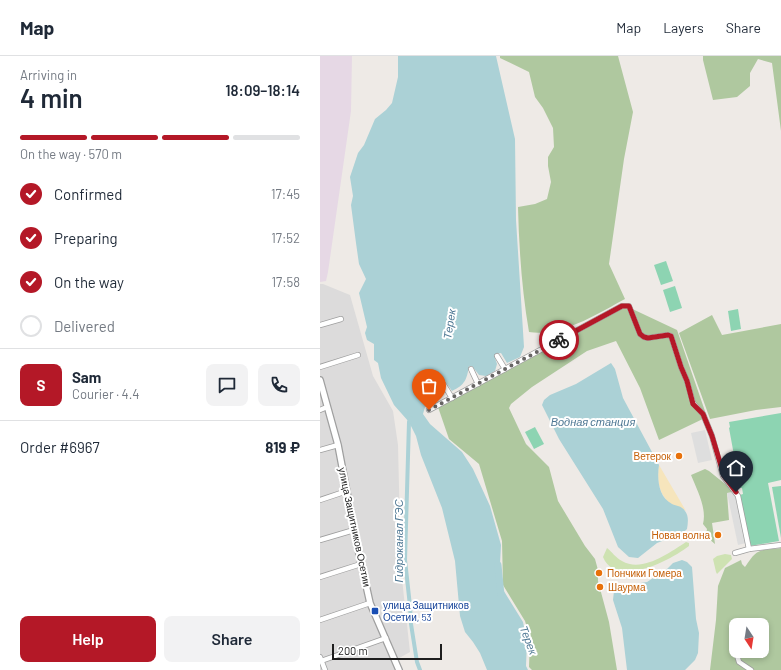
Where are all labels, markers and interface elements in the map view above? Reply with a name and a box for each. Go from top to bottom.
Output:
text: Map [20,16,54,39]
text: Map [616,19,641,36]
text: Layers [663,19,704,36]
text: Share [726,19,761,36]
text: Arriving in [20,67,77,83]
text: 18:09–18:14 [225,81,300,99]
text: 4 min [20,82,83,113]
text: On the way · 570 m [20,146,122,162]
icon: check [20,183,42,205]
text: Confirmed [54,185,122,203]
text: 17:45 [271,186,300,202]
icon: check [20,227,42,249]
text: Preparing [54,229,118,247]
text: 17:52 [271,230,300,246]
icon: check [20,271,42,293]
text: On the way [54,273,124,291]
text: 17:58 [271,274,300,290]
water label: Терек [440,307,458,340]
text: Delivered [54,317,115,335]
courier [539,320,579,360]
icon: bike [548,329,570,351]
button: chat [206,364,248,406]
button: phone [258,364,300,406]
text: Sam [72,368,101,386]
pin [412,369,446,410]
icon: bag [418,375,440,397]
text: S [37,376,45,394]
text: Courier · 4.4 [72,386,140,402]
water label: Водная станция [551,415,635,428]
text: Order #6967 [20,438,100,456]
text: 819 ₽ [265,438,300,456]
place label: Ветерок [634,450,672,462]
marker: Ветерок [674,451,684,461]
pin [719,451,753,492]
icon: home [725,457,747,479]
street label: улица Защитников Осетии [336,466,374,588]
water label: Гидроканал ГЭС [392,499,405,583]
place label: Новая волна [652,529,710,541]
marker: Новая волна [713,530,723,540]
place label: Пончики Гомера [607,567,682,579]
marker: Пончики Гомера [594,568,604,578]
place label: Шаурма [608,581,646,593]
marker: Шаурма [595,582,605,592]
place label: улица Защитников Осетии, 53 [383,599,469,623]
marker: улица Защитников Осетии, 53 [370,606,380,616]
button: Help [20,616,156,662]
button: Share [164,616,300,662]
north arrow [729,618,769,658]
map controls [729,618,769,658]
water label: Терек [518,624,541,657]
scale bar [332,642,442,661]
text: 200 m [338,644,368,657]

